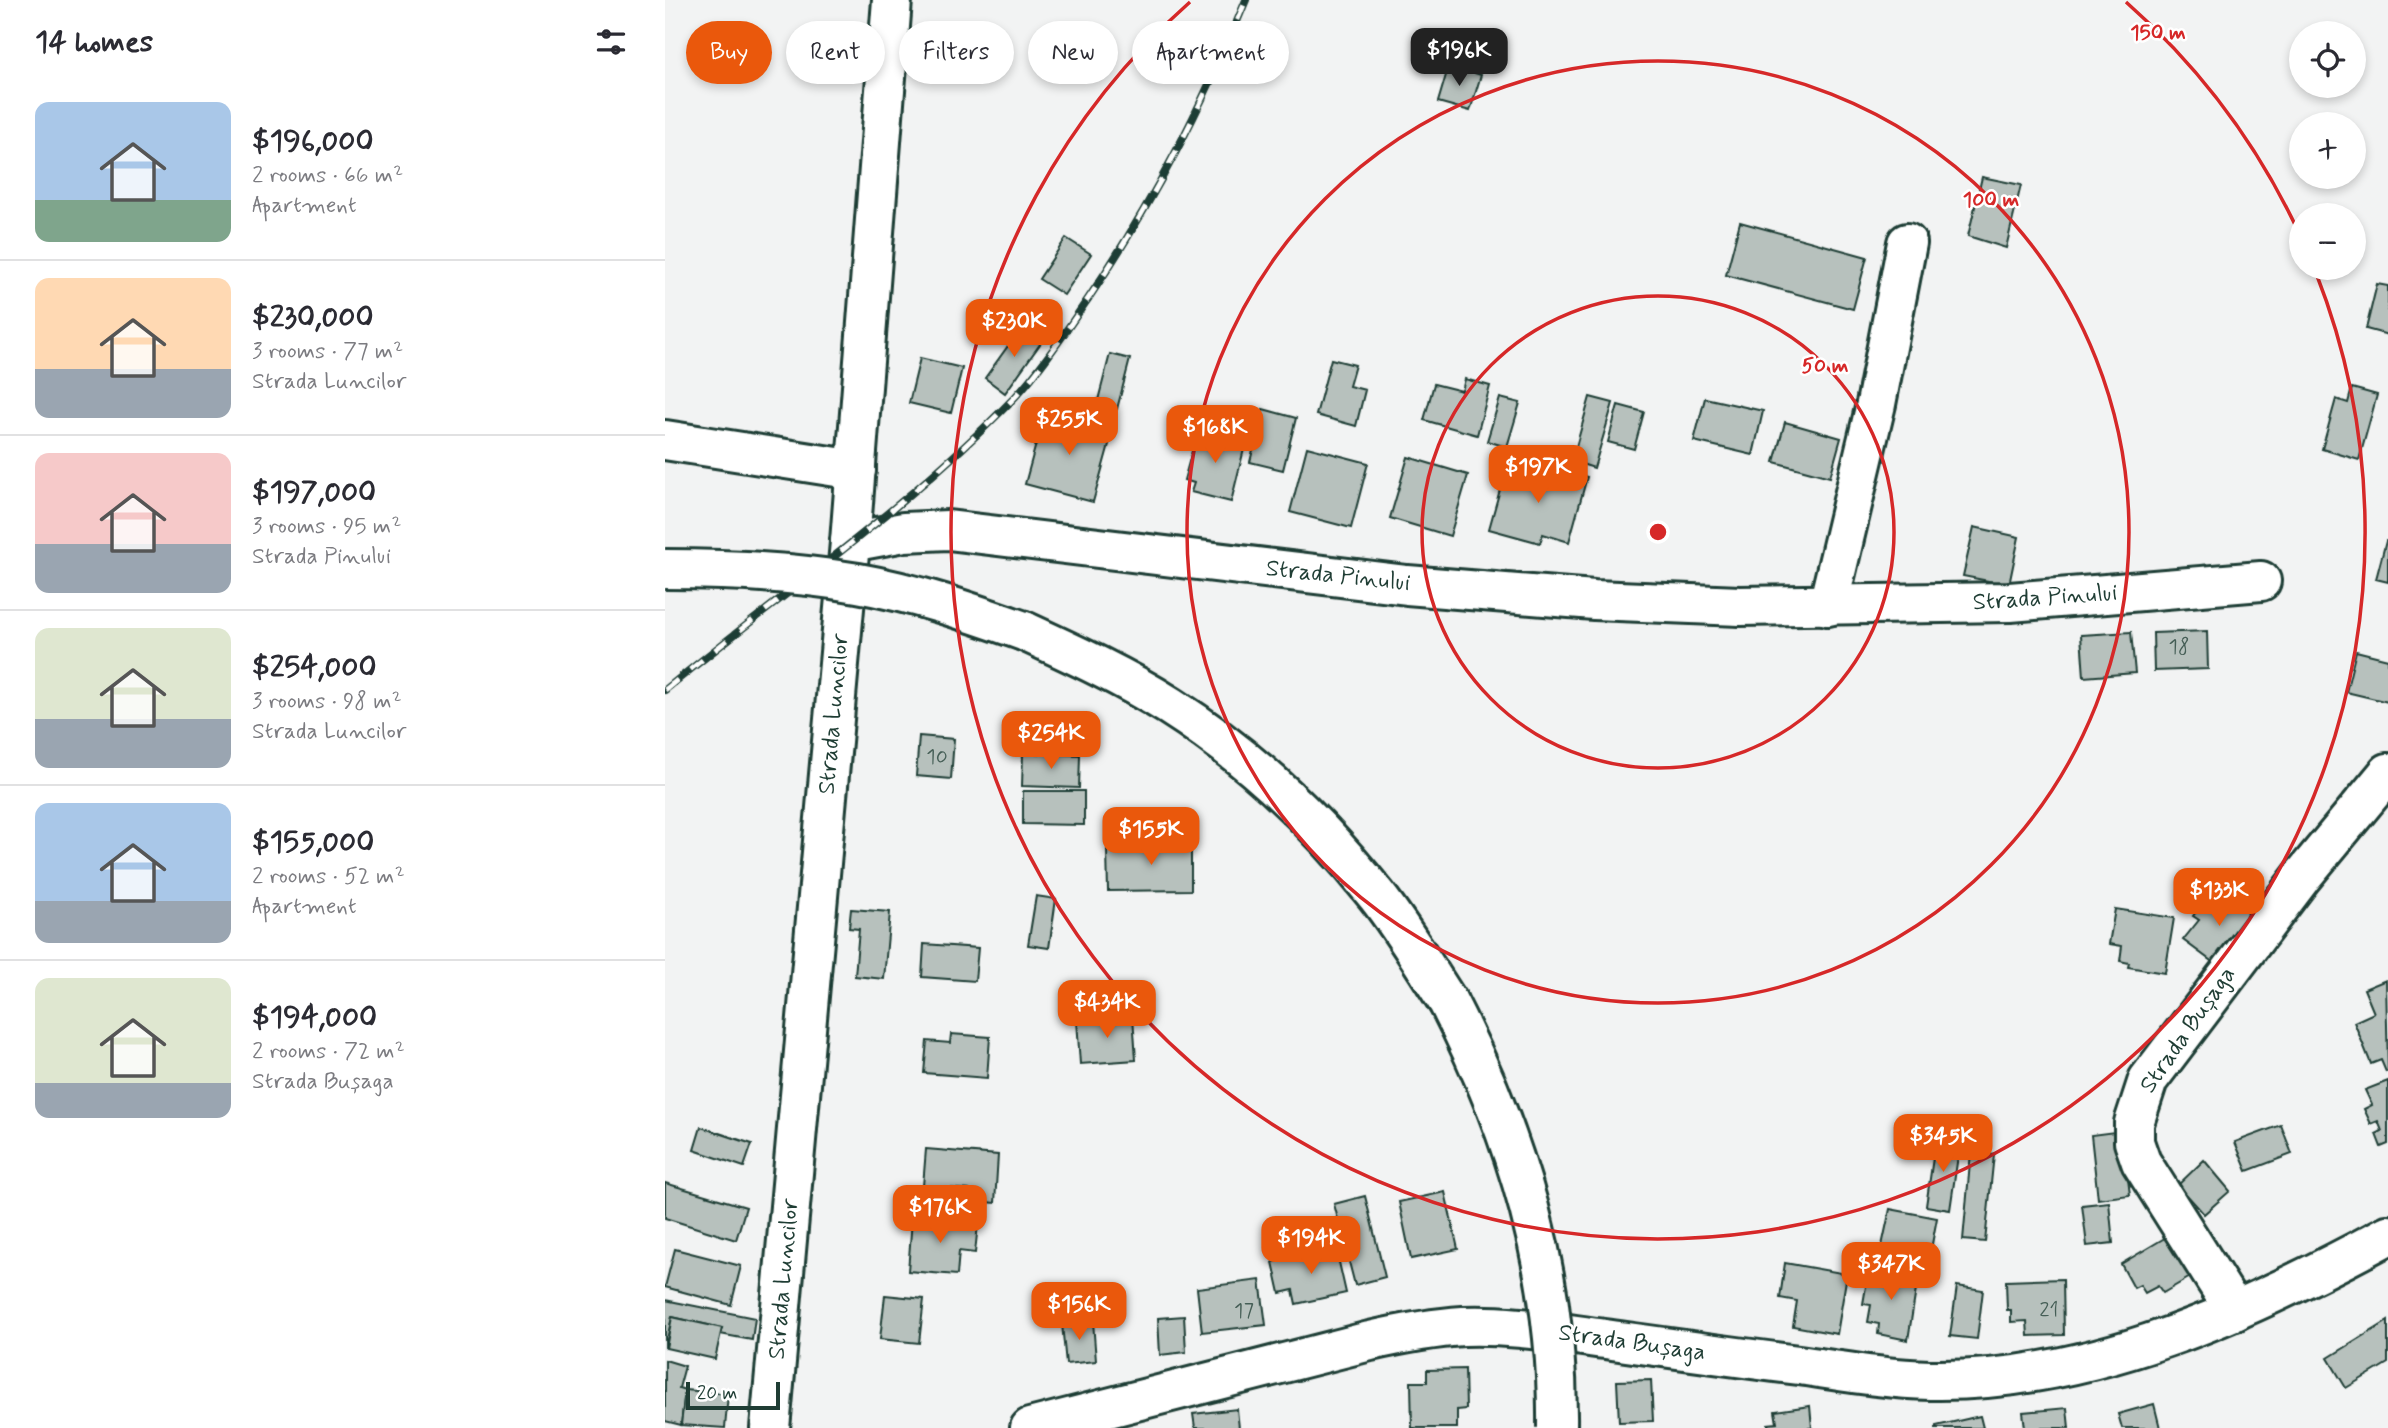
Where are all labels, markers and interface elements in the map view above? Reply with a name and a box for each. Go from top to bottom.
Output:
text: 150 m [2130,19,2186,47]
chip: Buy [686,21,772,84]
chip: Rent [786,21,885,84]
chip: Filters [899,21,1014,84]
chip: New [1028,21,1118,84]
chip: Apartment [1132,21,1289,84]
map controls [2289,21,2366,280]
button: locate [2289,21,2366,98]
text: 14 homes [35,23,153,62]
icon: filters [592,23,630,61]
pin: $196K [1410,28,1508,88]
text: $196K [1427,36,1491,66]
button: + [2289,112,2366,189]
text: $196,000 [252,122,374,161]
icon: home [91,130,175,214]
text: 2 rooms · 66 m² [252,161,403,191]
text: 100 m [1963,186,2019,214]
text: Apartment [252,191,357,221]
button: − [2289,203,2366,280]
text: $230,000 [252,298,374,337]
pin: $230K [965,300,1063,359]
icon: home [91,306,175,390]
text: $230K [982,307,1046,337]
text: 3 rooms · 77 m² [252,337,403,367]
text: 50 m [1802,352,1849,380]
text: Strada Luncilor [252,367,407,397]
pin: $255K [1020,398,1118,457]
text: $255K [1036,405,1102,435]
pin: $168K [1166,406,1264,465]
text: $168K [1182,413,1248,443]
pin: $197K [1489,446,1587,505]
text: $197K [1505,453,1571,483]
text: $197,000 [252,473,376,512]
icon: home [91,481,175,565]
text: 3 rooms · 95 m² [252,512,401,542]
centre of rings [1646,520,1670,544]
text: Strada Pinului [252,542,391,572]
street label: Strada Pinului [1264,553,1412,599]
street label: Strada Pinului [1972,577,2118,619]
street label: Strada Luncilor [812,632,857,796]
house number: 18 [2169,633,2189,661]
text: $254,000 [252,648,376,687]
icon: home [91,656,175,740]
text: 3 rooms · 98 m² [252,687,402,717]
pin: $254K [1002,712,1100,771]
text: Strada Luncilor [252,717,407,747]
text: $254K [1018,719,1084,749]
house number: 10 [926,743,948,771]
pin: $155K [1102,808,1200,867]
text: $155K [1118,815,1184,845]
text: $155,000 [252,823,374,862]
icon: home [91,831,175,915]
text: 2 rooms · 52 m² [252,862,405,892]
pin: $133K [2170,869,2268,928]
text: $133K [2189,876,2249,906]
text: Apartment [252,892,357,922]
street label: Strada Bușaga [2133,961,2243,1099]
pin: $434K [1058,981,1156,1040]
text: $434K [1074,988,1140,1018]
text: $194,000 [252,998,377,1037]
icon: home [91,1006,175,1090]
text: 2 rooms · 72 m² [252,1037,405,1067]
text: Strada Bușaga [252,1067,394,1097]
pin: $345K [1894,1114,1992,1174]
text: $345K [1910,1122,1976,1152]
pin: $176K [891,1186,989,1245]
text: $176K [909,1193,971,1223]
street label: Strada Luncilor [762,1197,807,1361]
pin: $194K [1262,1216,1360,1276]
text: $194K [1277,1224,1345,1254]
pin: $347K [1842,1242,1940,1302]
text: $347K [1858,1250,1924,1280]
pin: $156K [1030,1282,1128,1342]
text: $156K [1047,1290,1111,1320]
house number: 21 [2039,1296,2059,1324]
house number: 17 [1234,1297,1254,1325]
street label: Strada Bușaga [1557,1317,1707,1369]
scale bar [686,1379,781,1411]
text: 20 m [697,1381,737,1406]

